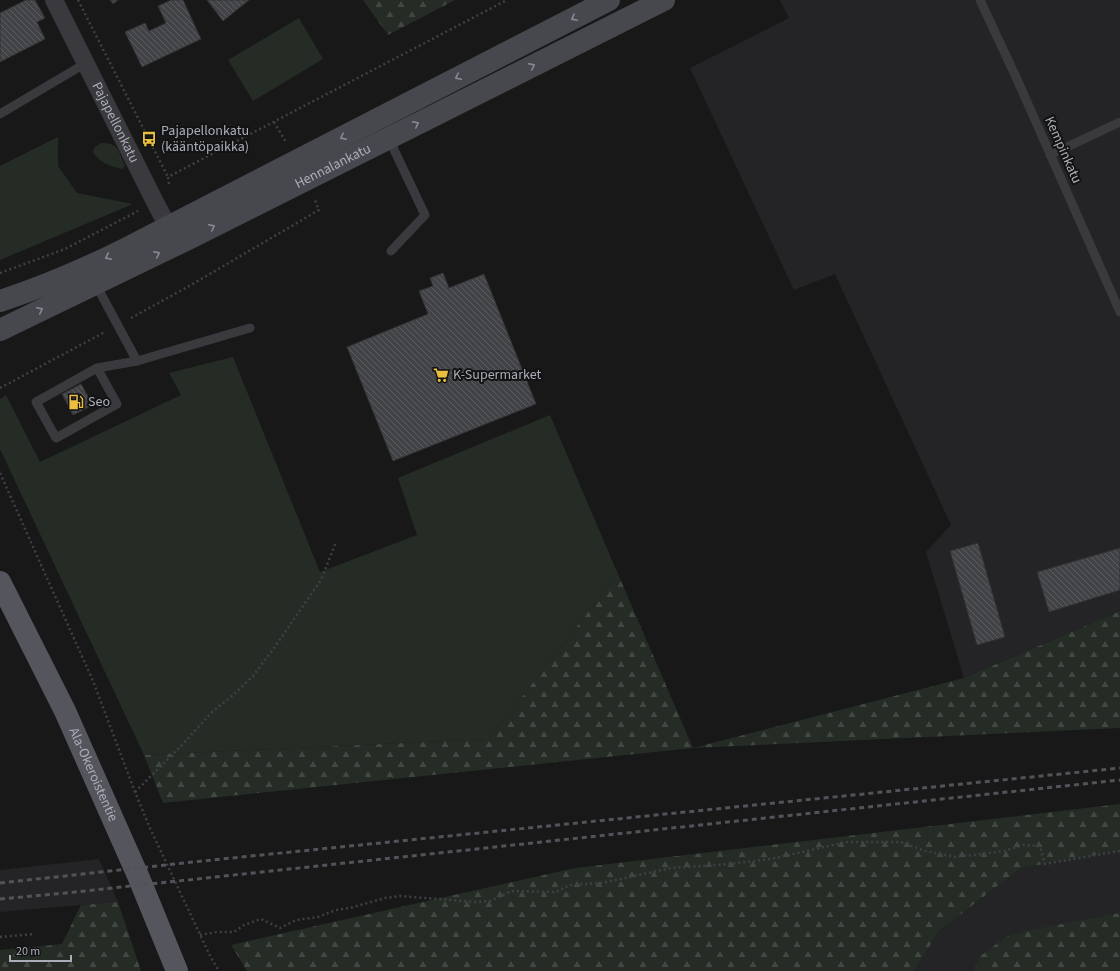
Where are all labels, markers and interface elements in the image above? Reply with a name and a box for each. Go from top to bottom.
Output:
one-way arrow [571,13,578,21]
one-way arrow [528,63,536,71]
one-way arrow [455,73,463,80]
street label: Pajapellonkatu [87,79,144,166]
street label: Kempinkatu [1039,113,1087,187]
place label: Pajapellonkatu (kääntöpaikka) [161,121,249,157]
one-way arrow [412,121,419,129]
bus stop icon: Pajapellonkatu (kääntöpaikka) [140,130,158,148]
one-way arrow [340,132,347,140]
street label: Hennalankatu [291,139,374,194]
one-way arrow [208,224,216,232]
one-way arrow [153,251,161,259]
one-way arrow [105,252,113,260]
one-way arrow [36,307,43,315]
place label: K-Supermarket [453,365,541,385]
supermarket icon: K-Supermarket [432,366,450,384]
place label: Seo [88,392,110,412]
fuel station icon: Seo [67,393,85,411]
street label: Ala-Okeroistentie [64,724,123,825]
scale bar [10,937,71,963]
text: 20 m [16,943,40,960]

